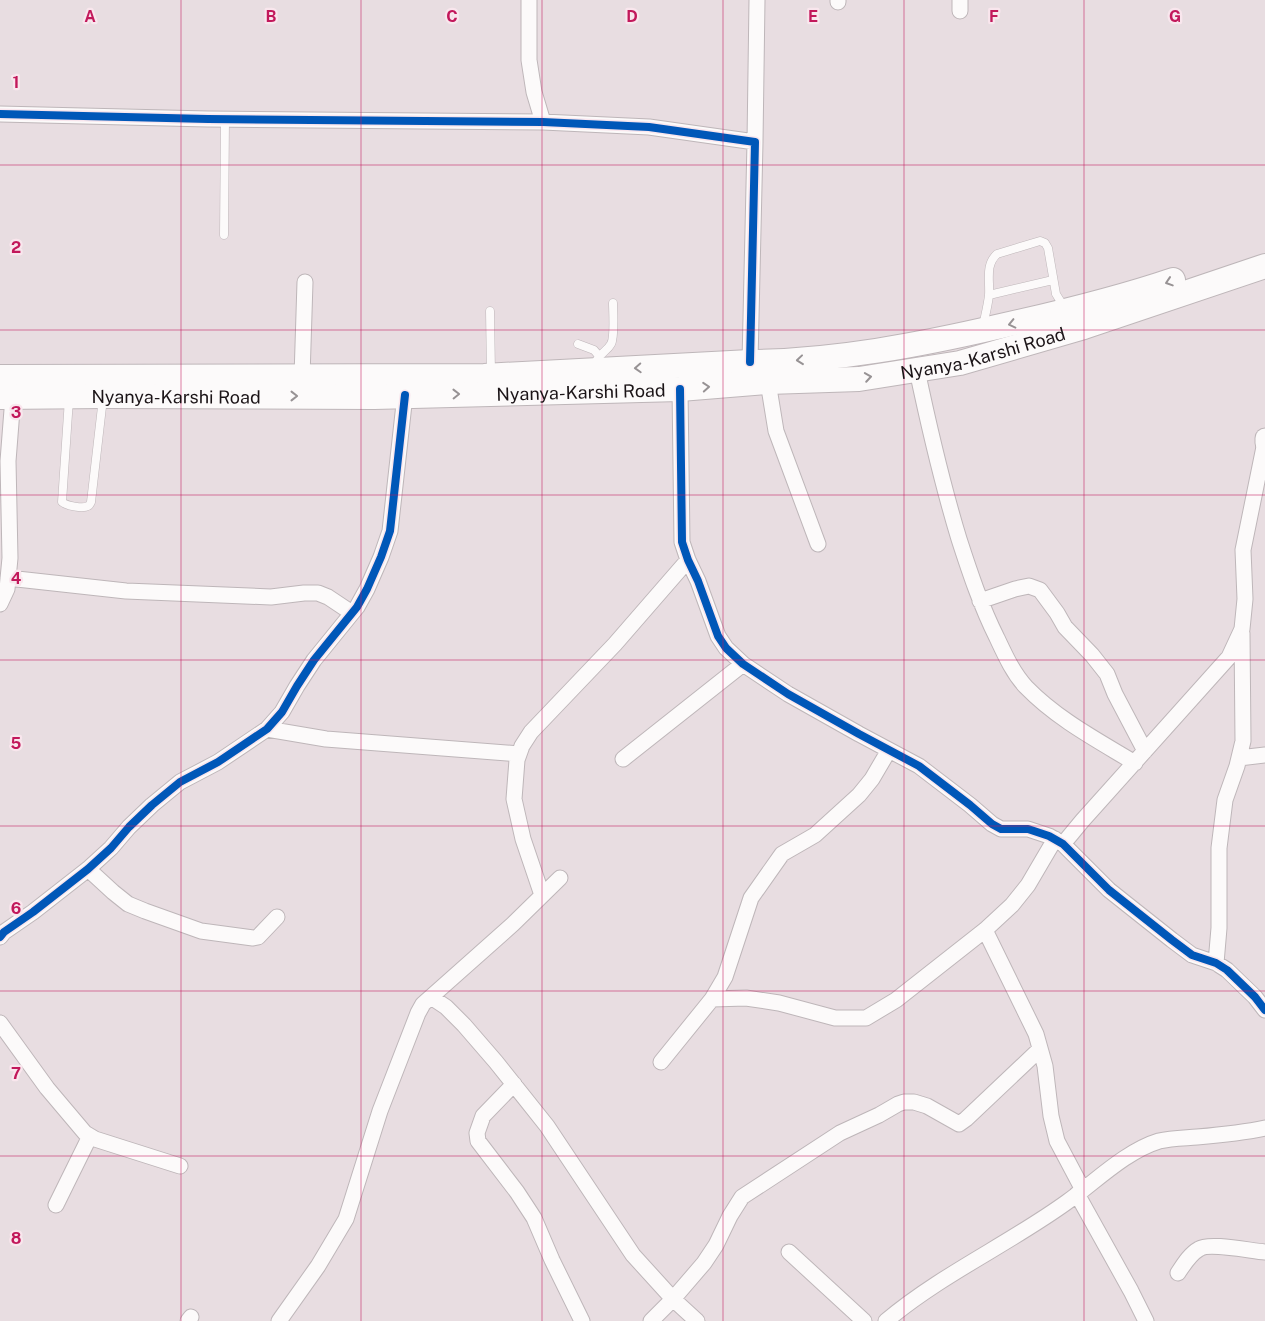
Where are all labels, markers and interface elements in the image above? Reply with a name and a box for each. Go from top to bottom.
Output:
text: A [84,7,96,26]
text: B [266,7,277,26]
text: C [446,7,458,26]
text: D [626,7,638,26]
text: E [808,7,818,26]
text: F [989,7,999,26]
text: G [1169,7,1181,26]
text: 1 [13,73,19,92]
text: 2 [11,238,21,257]
one-way arrow [1165,276,1174,286]
one-way arrow [1008,318,1017,329]
street label: Nyanya-Karshi Road [899,323,1068,383]
one-way arrow [796,354,804,365]
one-way arrow [634,363,642,374]
one-way arrow [864,373,873,383]
street label: Nyanya-Karshi Road [496,379,666,404]
one-way arrow [702,381,710,392]
street label: Nyanya-Karshi Road [91,385,261,407]
one-way arrow [452,389,460,399]
one-way arrow [290,391,298,401]
text: 3 [11,403,21,422]
text: 4 [11,569,22,588]
text: 5 [11,734,22,753]
text: 6 [11,899,21,918]
text: 7 [11,1064,21,1083]
text: 8 [11,1229,22,1248]

